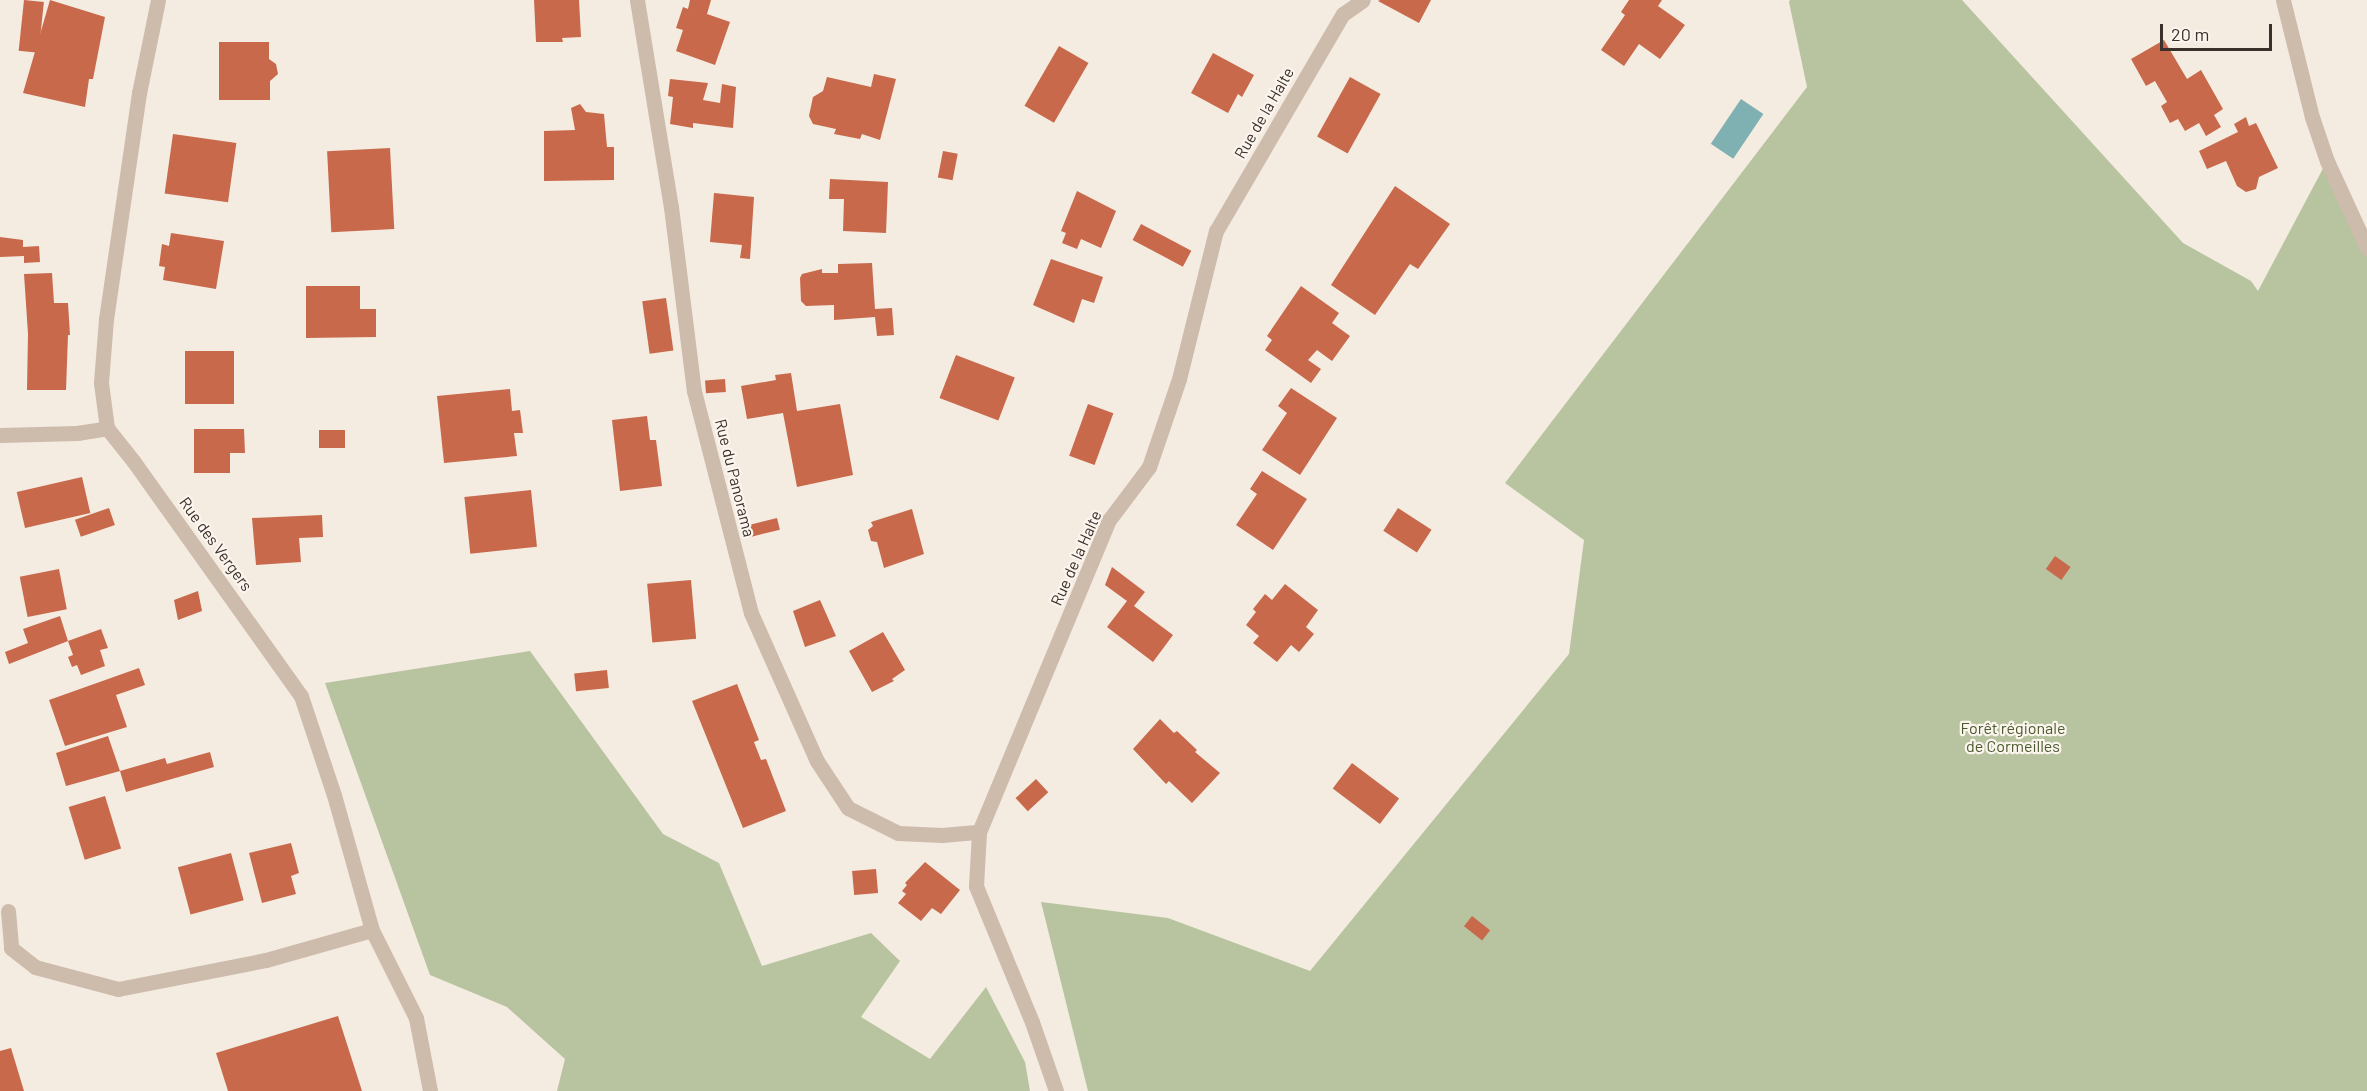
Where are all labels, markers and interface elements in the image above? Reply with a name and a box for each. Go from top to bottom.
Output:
scale bar [2163,12,2276,50]
text: 20 m [2171,23,2209,45]
street label: Rue de la Halte [1230,64,1298,162]
street label: Rue du Panorama [711,417,759,539]
street label: Rue des Vergers [175,493,257,595]
street label: Rue de la Halte [1046,507,1106,609]
park label: Forêt régionale de Cormeilles [1961,718,2065,756]

